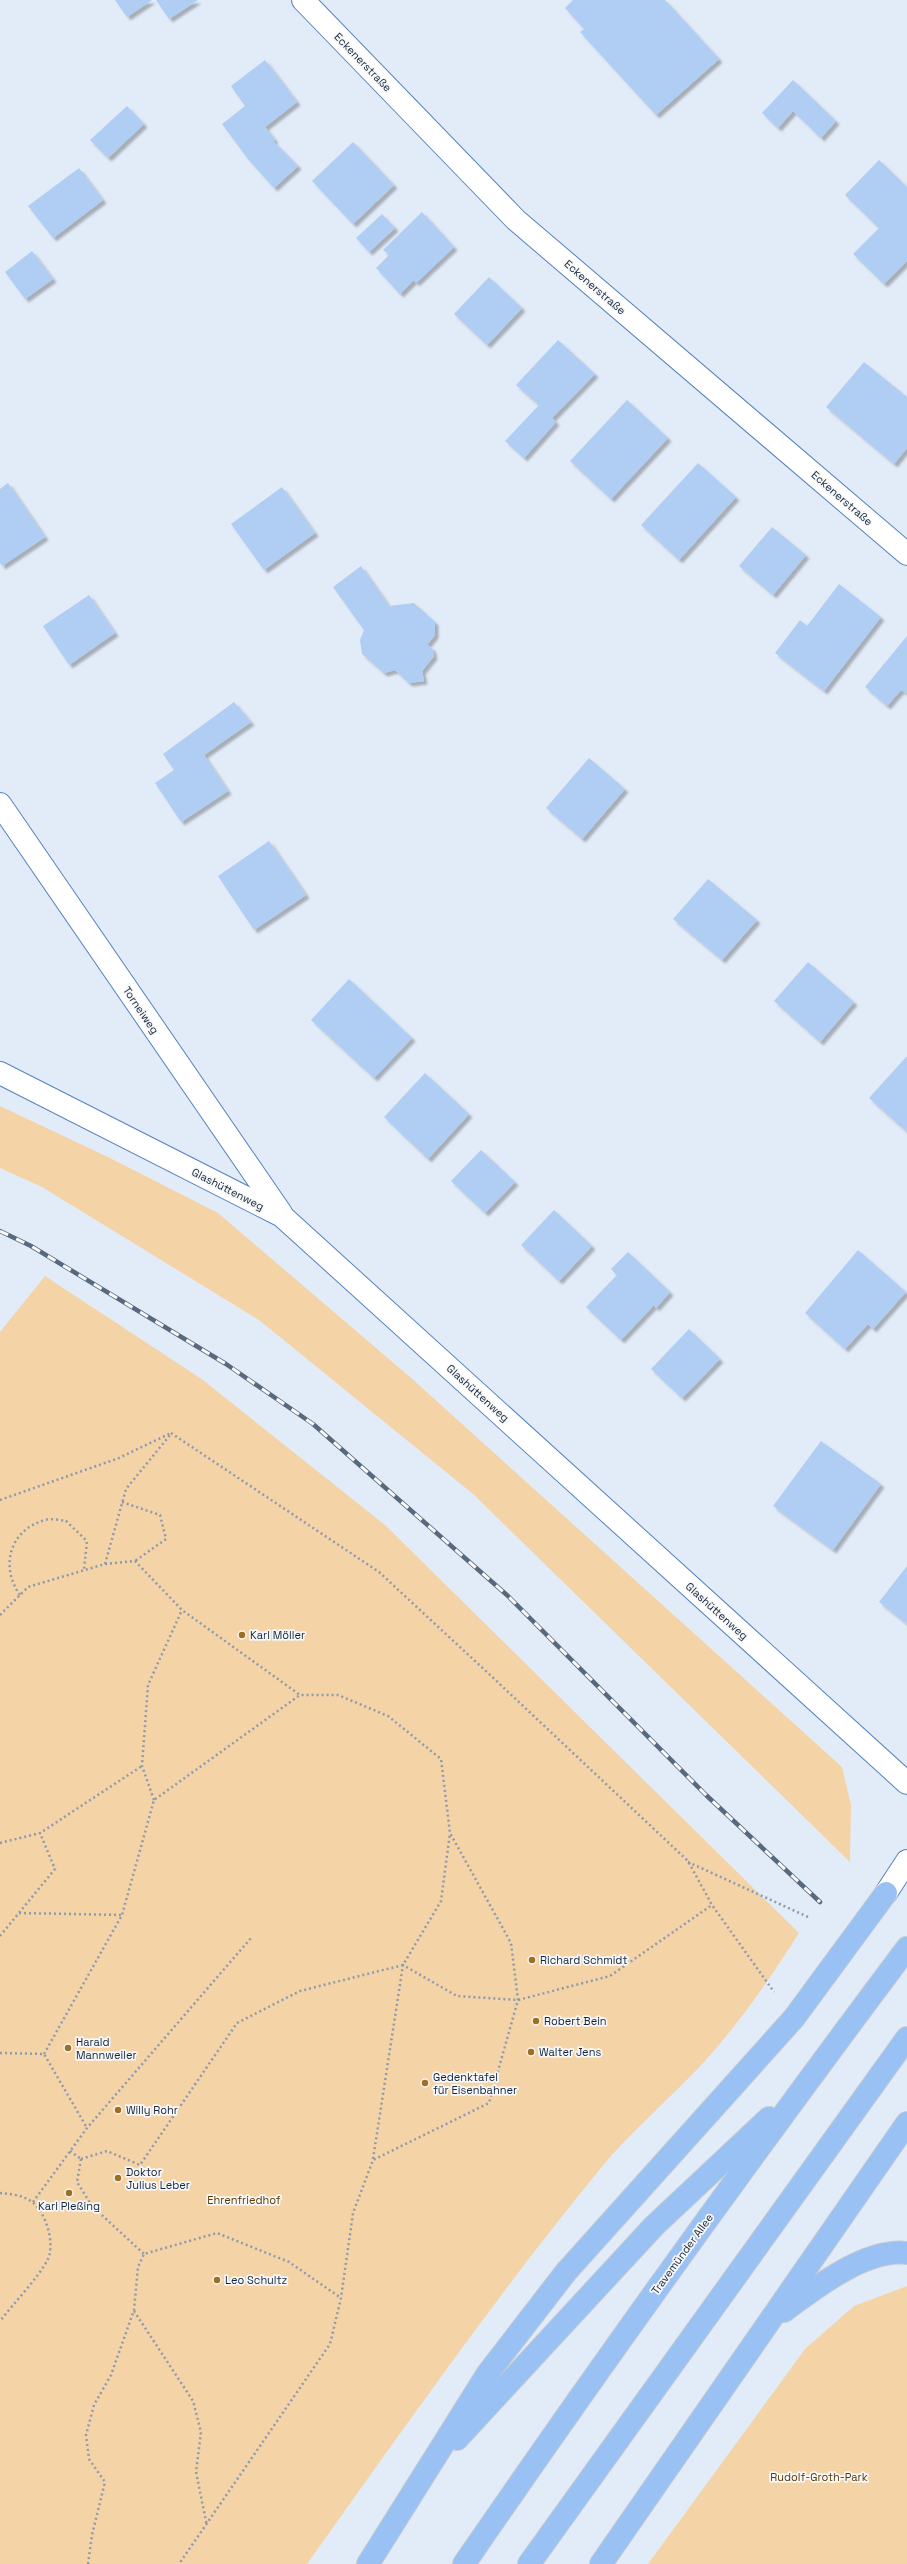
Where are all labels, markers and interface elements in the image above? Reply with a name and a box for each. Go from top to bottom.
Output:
street label: Eckenerstraße [331,30,395,94]
street label: Eckenerstraße [561,257,629,317]
street label: Eckenerstraße [808,468,876,528]
street label: Torneiweg [120,983,162,1037]
street label: Glashüttenweg [189,1165,267,1213]
street label: Glashüttenweg [444,1361,512,1425]
street label: Glashüttenweg [683,1579,751,1643]
place label: Karl Möller [250,1628,305,1642]
marker: Karl Möller [237,1630,247,1640]
place label: Richard Schmidt [540,1953,628,1967]
marker: Richard Schmidt [527,1955,537,1965]
place label: Robert Bein [544,2014,607,2028]
marker: Robert Bein [531,2016,541,2026]
place label: Harald Mannweiler [76,2035,137,2062]
marker: Harald Mannweiler [63,2043,73,2053]
place label: Walter Jens [539,2045,601,2059]
marker: Walter Jens [526,2047,536,2057]
place label: Gedenktafel für Eisenbahner [433,2070,517,2097]
marker: Gedenktafel für Eisenbahner [420,2078,430,2088]
place label: Willy Rohr [126,2103,178,2117]
marker: Willy Rohr [113,2105,123,2115]
place label: Doktor Julius Leber [126,2165,190,2192]
marker: Doktor Julius Leber [113,2173,123,2183]
marker: Karl Pleßing [64,2188,74,2198]
park label: Ehrenfriedhof [207,2193,281,2207]
place label: Karl Pleßing [38,2199,100,2213]
street label: Travemünder Allee [648,2211,716,2297]
place label: Leo Schultz [225,2273,288,2287]
marker: Leo Schultz [212,2275,222,2285]
park label: Rudolf-Groth-Park [770,2470,868,2484]

